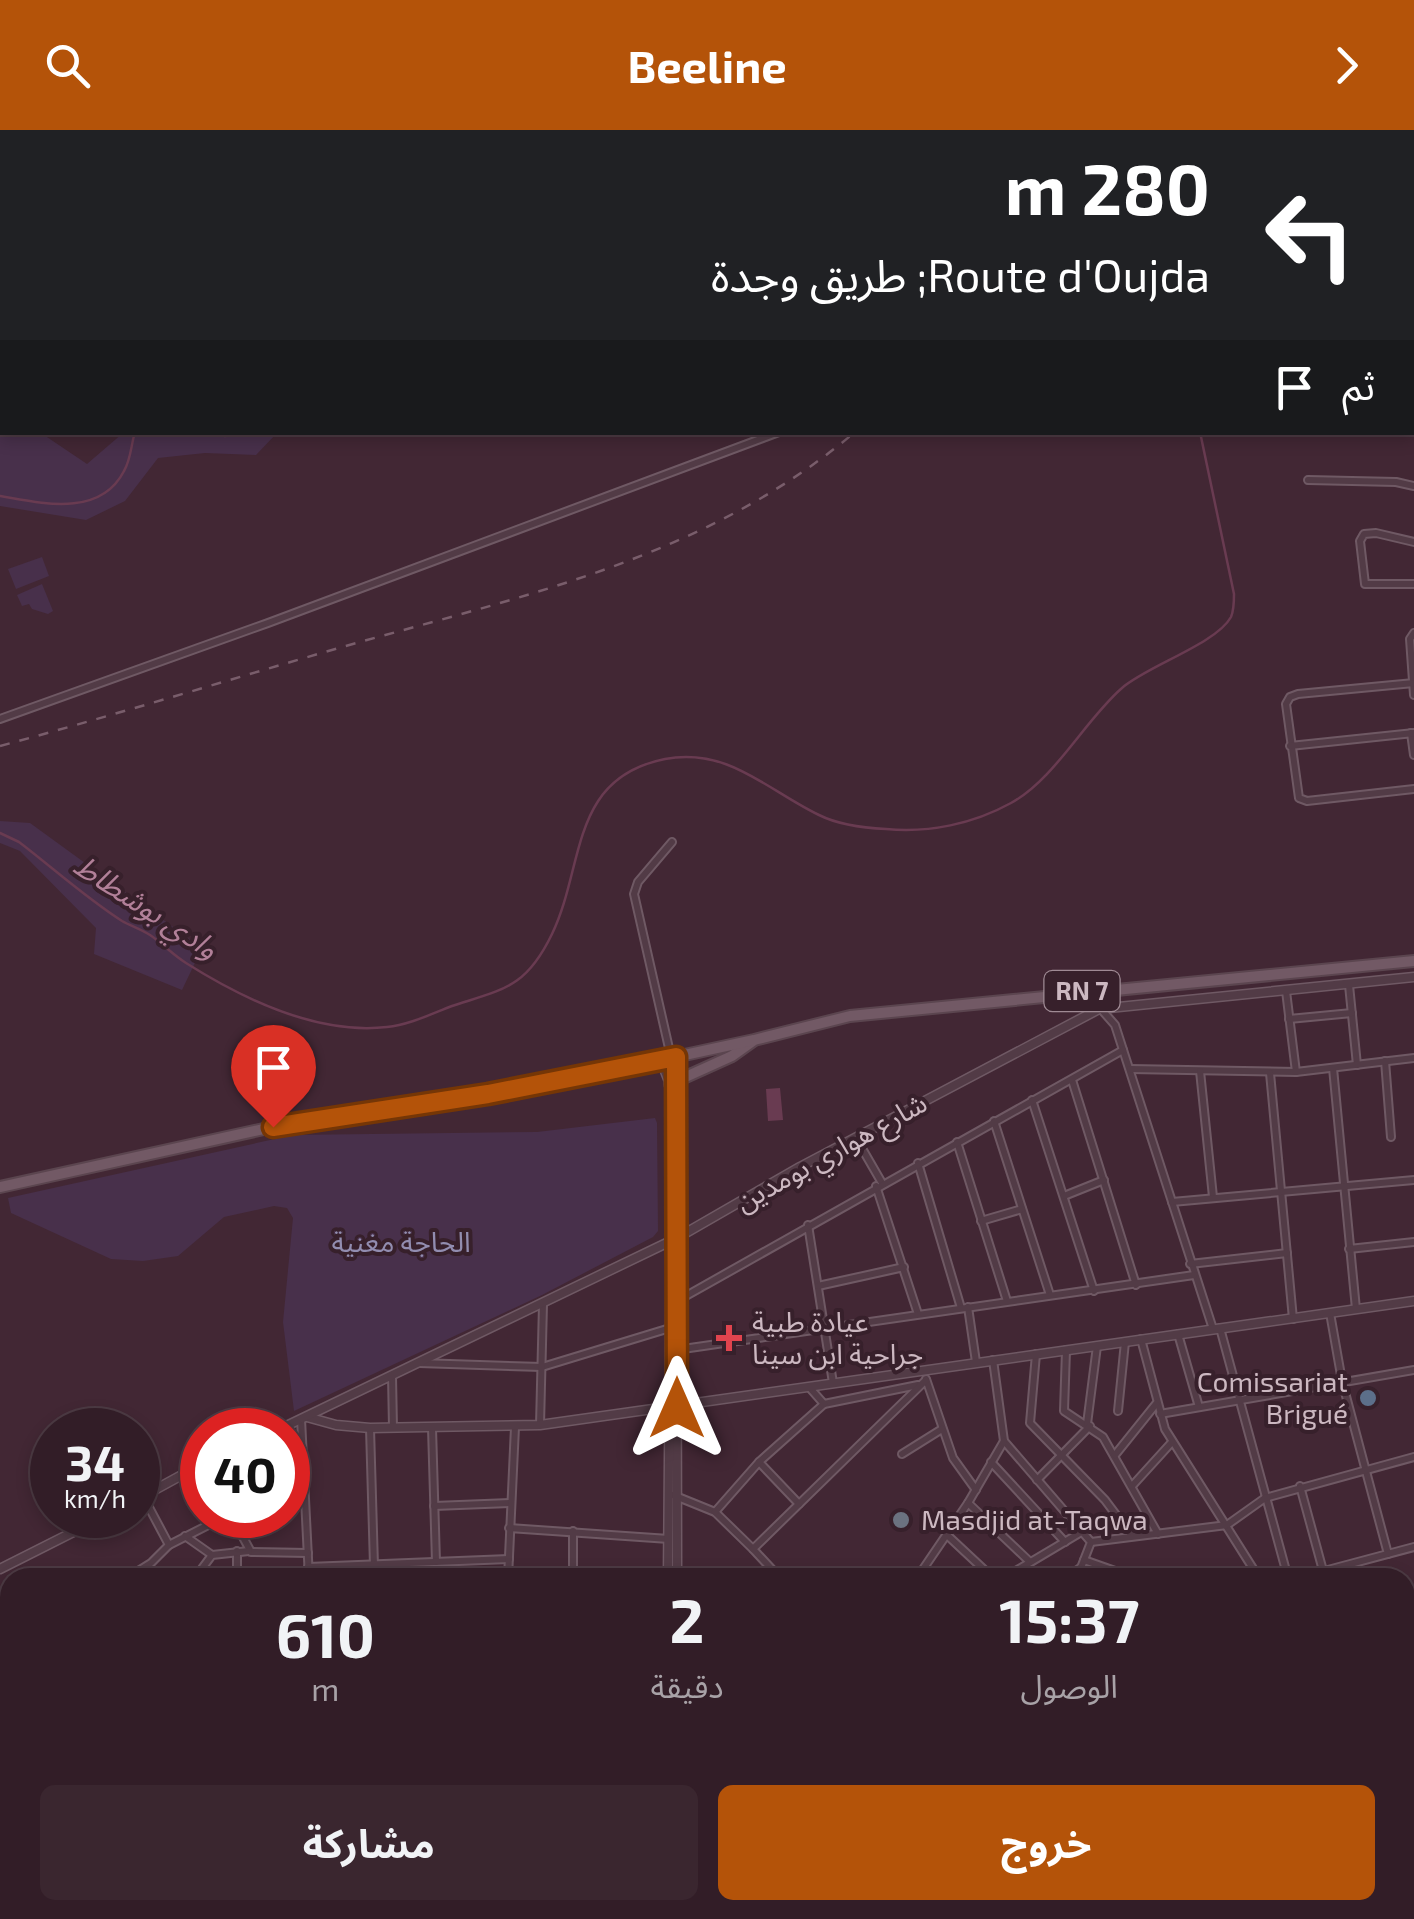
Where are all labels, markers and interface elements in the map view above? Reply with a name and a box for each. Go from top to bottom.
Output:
icon: search [40,38,95,93]
text: Beeline [627,38,787,92]
icon: forward [1319,38,1374,93]
text: 280 m [1005,145,1210,229]
icon: left [1245,170,1375,300]
text: Route d'Oujda; طريق وجدة [711,247,1210,301]
icon: arrive [1267,360,1322,415]
text: ثم [1342,362,1375,408]
water label: وادي بوشطاط [65,846,226,971]
road number: RN 7 [1044,971,1120,1011]
pin [231,1025,316,1128]
icon: arrive [246,1040,301,1095]
street label: شارع هواري بومدين [729,1084,935,1223]
park label: الحاجة مغنية [331,1224,471,1258]
place label: عيادة طبية جراحية ابن سينا [752,1304,923,1371]
marker: عيادة طبية جراحية ابن سينا [716,1325,742,1351]
position arrow [625,1356,729,1460]
place label: Comissariat Brigué [1197,1364,1348,1430]
marker: Comissariat Brigué [1357,1387,1379,1409]
speed limit sign: 40 [180,1408,310,1538]
text: 34 [65,1431,125,1491]
text: km/h [64,1483,126,1513]
place label: Masdjid at-Taqwa [921,1502,1148,1536]
marker: Masdjid at-Taqwa [890,1509,912,1531]
text: 2 [670,1583,704,1655]
text: 15:37 [999,1583,1139,1655]
text: 610 [276,1598,375,1670]
text: دقيقة [651,1666,723,1704]
text: الوصول [1021,1666,1118,1704]
text: m [311,1669,339,1707]
button: مشاركة [40,1785,698,1900]
button: خروج [718,1785,1375,1900]

